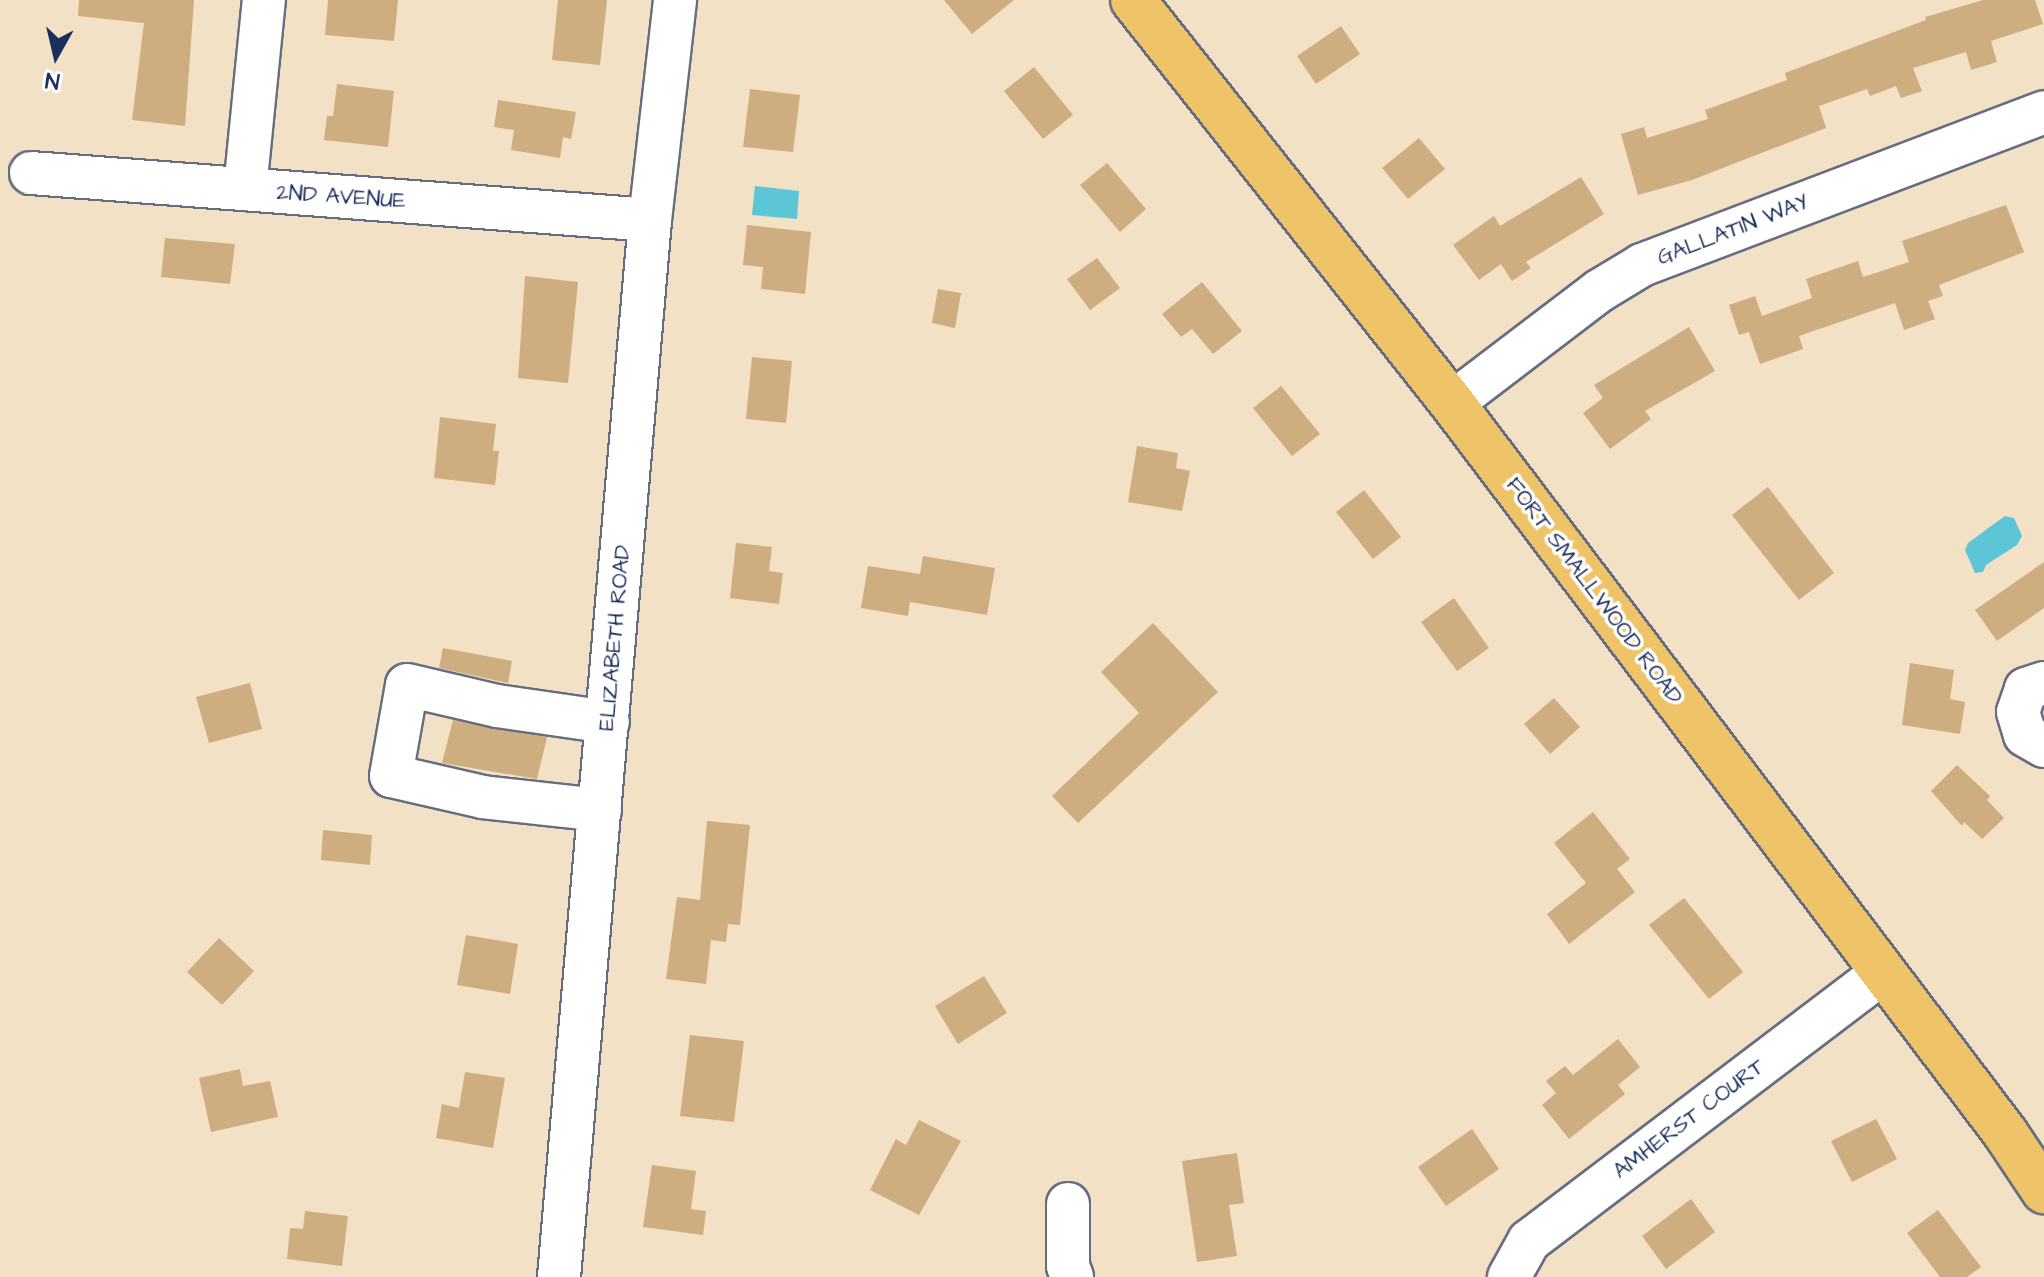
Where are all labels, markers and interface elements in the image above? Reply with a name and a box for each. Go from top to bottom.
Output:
north arrow [16,16,96,96]
text: N [44,64,62,97]
street label: 2ND AVENUE [275,179,407,215]
street label: GALLATIN WAY [1654,189,1812,271]
street label: FORT SMALLWOOD ROAD [1500,472,1688,710]
street label: ELIZABETH ROAD [594,544,636,732]
street label: AMHERST COURT [1608,1053,1770,1185]

